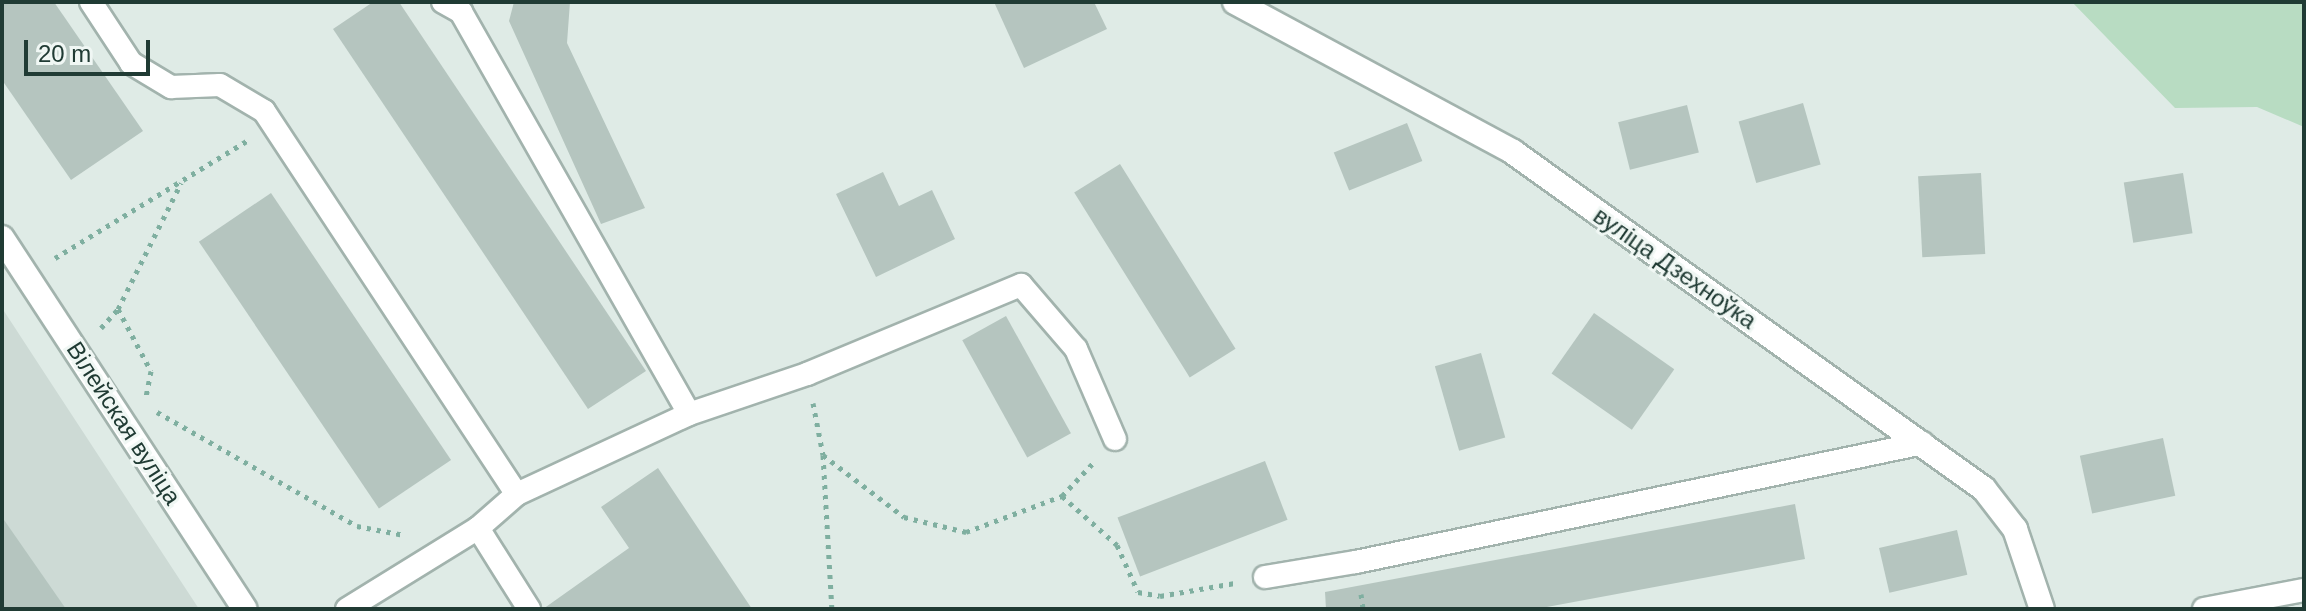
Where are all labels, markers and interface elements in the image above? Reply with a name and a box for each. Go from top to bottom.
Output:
scale bar [28,24,154,74]
text: 20 m [38,40,91,67]
street label: вуліца Дзехноўка [1588,201,1762,335]
street label: Вілейская вуліца [61,336,187,510]

